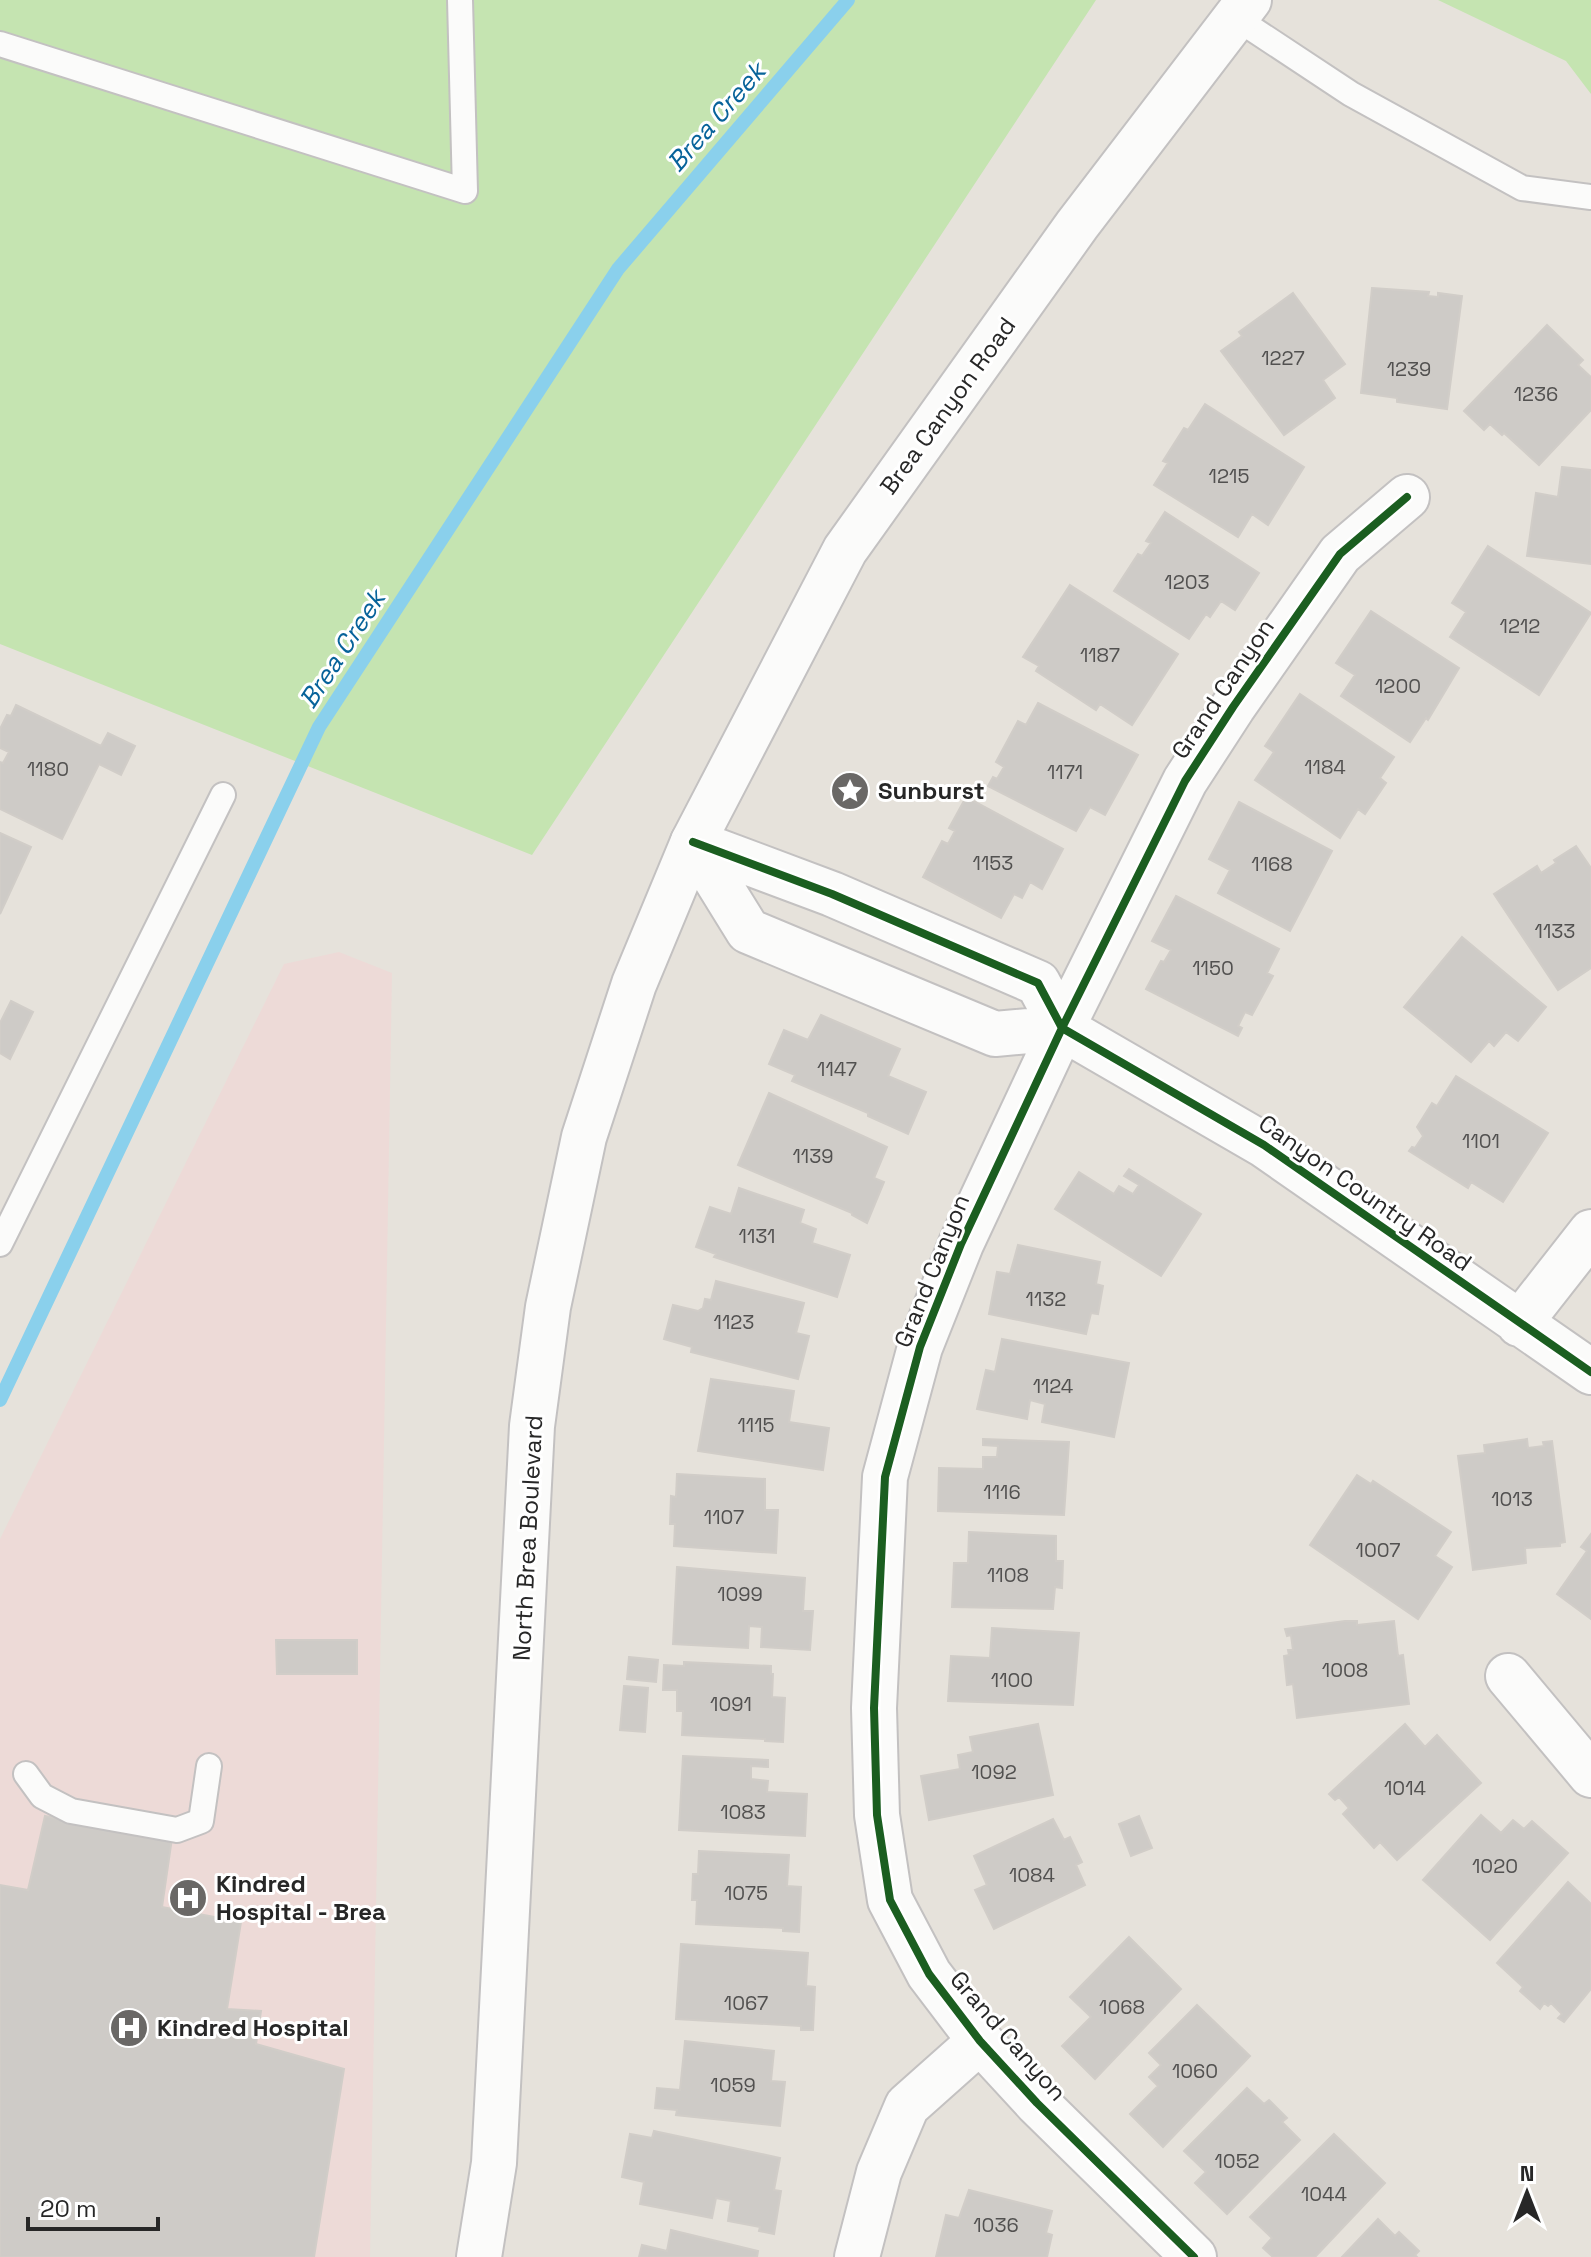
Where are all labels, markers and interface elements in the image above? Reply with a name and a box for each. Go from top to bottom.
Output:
water label: Brea Creek [659,53,775,179]
street label: Brea Canyon Road [873,311,1022,500]
house number: 1227 [1261,345,1305,371]
house number: 1239 [1387,356,1431,382]
house number: 1236 [1514,381,1558,407]
house number: 1215 [1209,463,1249,489]
house number: 1203 [1164,569,1210,595]
water label: Brea Creek [291,581,394,715]
street label: Grand Canyon [1164,613,1281,765]
house number: 1212 [1500,613,1540,639]
house number: 1187 [1080,642,1120,668]
house number: 1200 [1375,673,1421,699]
house number: 1184 [1304,754,1346,780]
house number: 1180 [27,756,69,782]
house number: 1171 [1047,759,1083,785]
place icon: Sunburst [829,770,871,812]
place label: Sunburst [878,775,985,806]
house number: 1153 [973,850,1013,876]
house number: 1168 [1251,851,1293,877]
house number: 1133 [1535,918,1575,944]
house number: 1150 [1192,955,1234,981]
house number: 1147 [817,1056,857,1082]
street label: Canyon Country Road [1253,1107,1478,1278]
house number: 1101 [1462,1128,1500,1154]
house number: 1139 [792,1143,834,1169]
street label: Grand Canyon [887,1190,976,1352]
house number: 1131 [739,1223,775,1249]
house number: 1132 [1026,1286,1066,1312]
house number: 1123 [714,1309,754,1335]
house number: 1124 [1033,1373,1073,1399]
house number: 1115 [737,1412,775,1438]
street label: North Brea Boulevard [506,1414,549,1662]
house number: 1116 [983,1479,1021,1505]
house number: 1013 [1491,1486,1533,1512]
house number: 1107 [704,1504,744,1530]
house number: 1007 [1356,1537,1400,1563]
house number: 1108 [987,1562,1029,1588]
house number: 1099 [717,1581,763,1607]
house number: 1008 [1322,1657,1368,1683]
house number: 1100 [991,1667,1033,1693]
house number: 1091 [710,1691,752,1717]
house number: 1092 [971,1759,1017,1785]
house number: 1014 [1384,1775,1426,1801]
house number: 1083 [720,1799,766,1825]
house number: 1020 [1472,1853,1518,1879]
house number: 1084 [1009,1862,1055,1888]
place label: Kindred Hospital - Brea [216,1868,386,1927]
hospital icon: Kindred Hospital - Brea [167,1877,209,1919]
house number: 1075 [724,1880,768,1906]
street label: Grand Canyon [943,1964,1073,2107]
house number: 1067 [724,1990,768,2016]
house number: 1068 [1099,1994,1145,2020]
hospital icon: Kindred Hospital [108,2007,150,2049]
place label: Kindred Hospital [157,2012,349,2043]
house number: 1060 [1172,2058,1218,2084]
house number: 1059 [710,2072,756,2098]
house number: 1052 [1214,2148,1260,2174]
north arrow [1487,2153,1567,2233]
text: N [1520,2159,1534,2187]
scale bar [28,2181,158,2231]
house number: 1044 [1301,2181,1347,2207]
text: 20 m [40,2193,97,2224]
house number: 1036 [973,2212,1019,2238]

